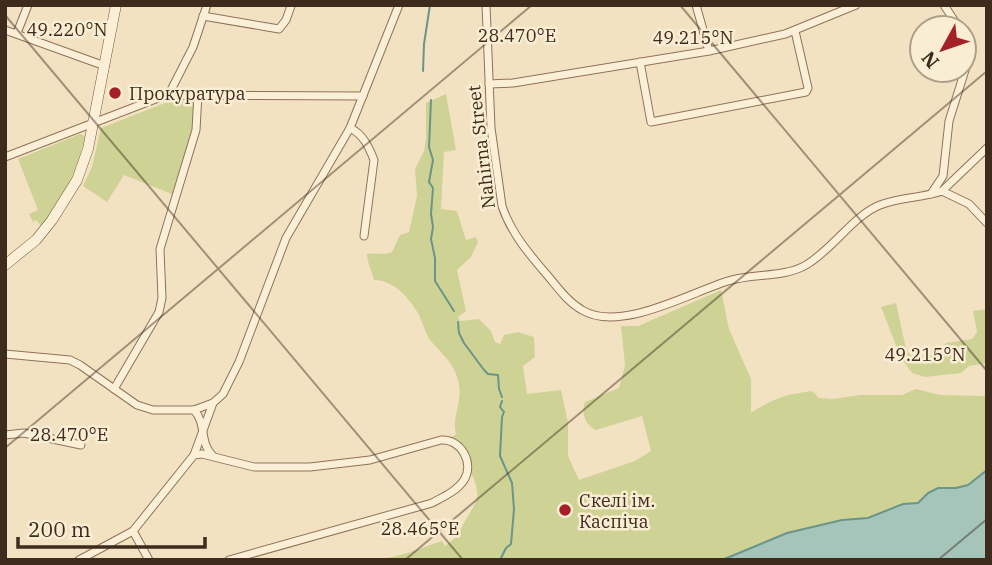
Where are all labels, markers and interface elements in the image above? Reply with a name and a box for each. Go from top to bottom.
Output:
north arrow [908,14,978,84]
text: 49.220°N [26,18,108,41]
text: 28.470°E [478,24,556,47]
text: 49.215°N [652,26,734,49]
text: N [916,46,944,73]
place label: Прокуратура [129,82,246,105]
street label: Nahirna Street [462,84,500,210]
marker: Прокуратура [107,85,123,101]
text: 49.215°N [884,343,966,366]
text: 28.470°E [30,423,108,446]
place label: Скелі ім. Каспіча [579,489,655,533]
marker: Скелі ім. Каспіча [557,502,573,518]
scale bar [18,505,205,550]
text: 200 m [28,515,91,543]
text: 28.465°E [381,517,459,540]

